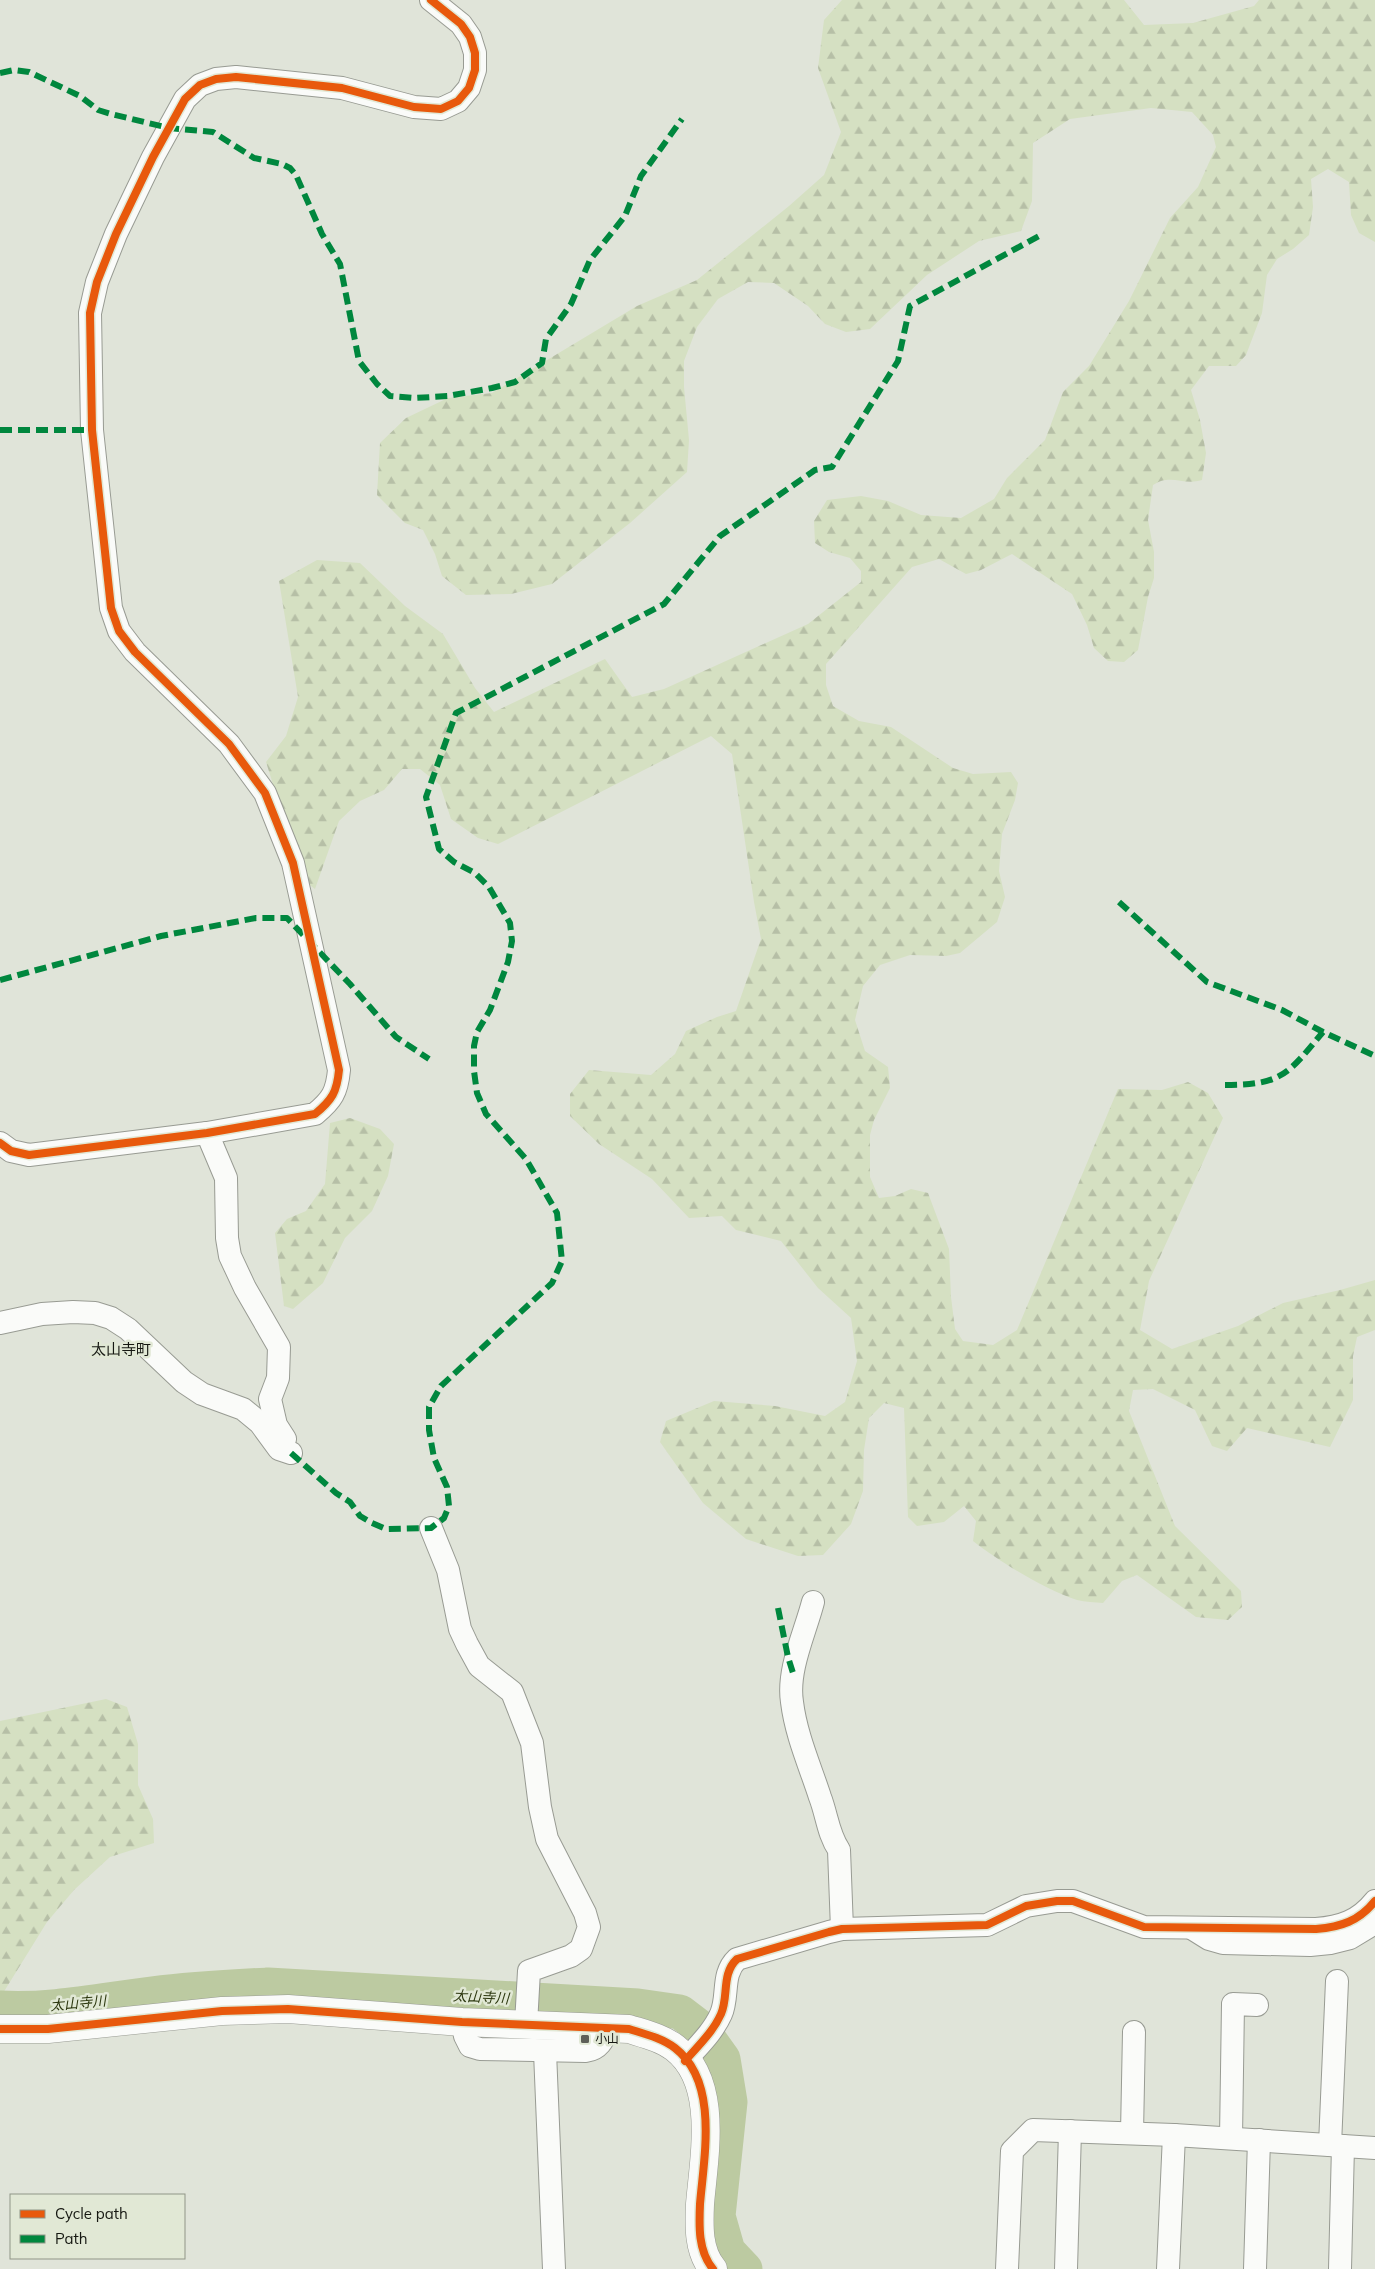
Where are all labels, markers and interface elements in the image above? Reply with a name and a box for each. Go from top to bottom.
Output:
district label: 太山寺町 [91,1340,151,1359]
water label: 太山寺川 [453,1987,511,2008]
water label: 太山寺川 [49,1991,109,2014]
place label: 小山 [595,2031,619,2046]
marker: 小山 [579,2033,591,2045]
legend [10,2194,185,2259]
text: Cycle path [55,2204,128,2223]
text: Path [55,2229,87,2248]

